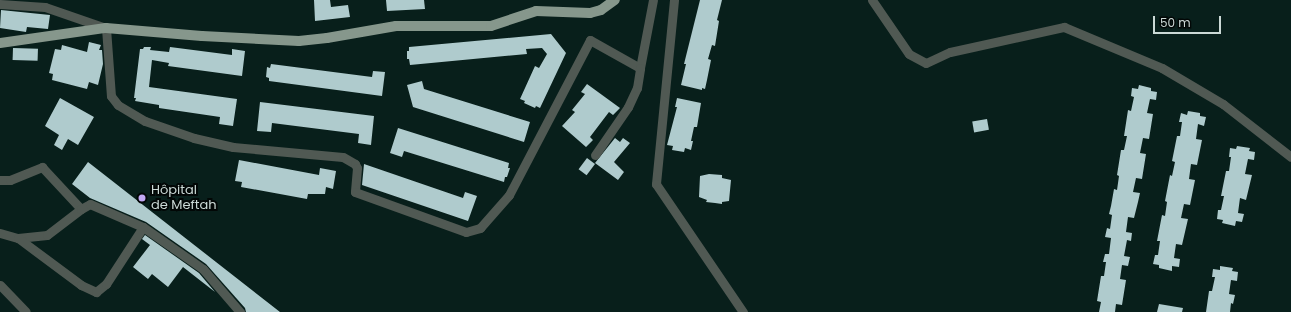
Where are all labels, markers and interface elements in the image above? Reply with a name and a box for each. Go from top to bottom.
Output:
scale bar [1155,8,1223,34]
text: 50 m [1160,14,1191,31]
place label: Hôpital de Meftah [151,183,217,214]
marker: Hôpital de Meftah [136,192,148,204]

